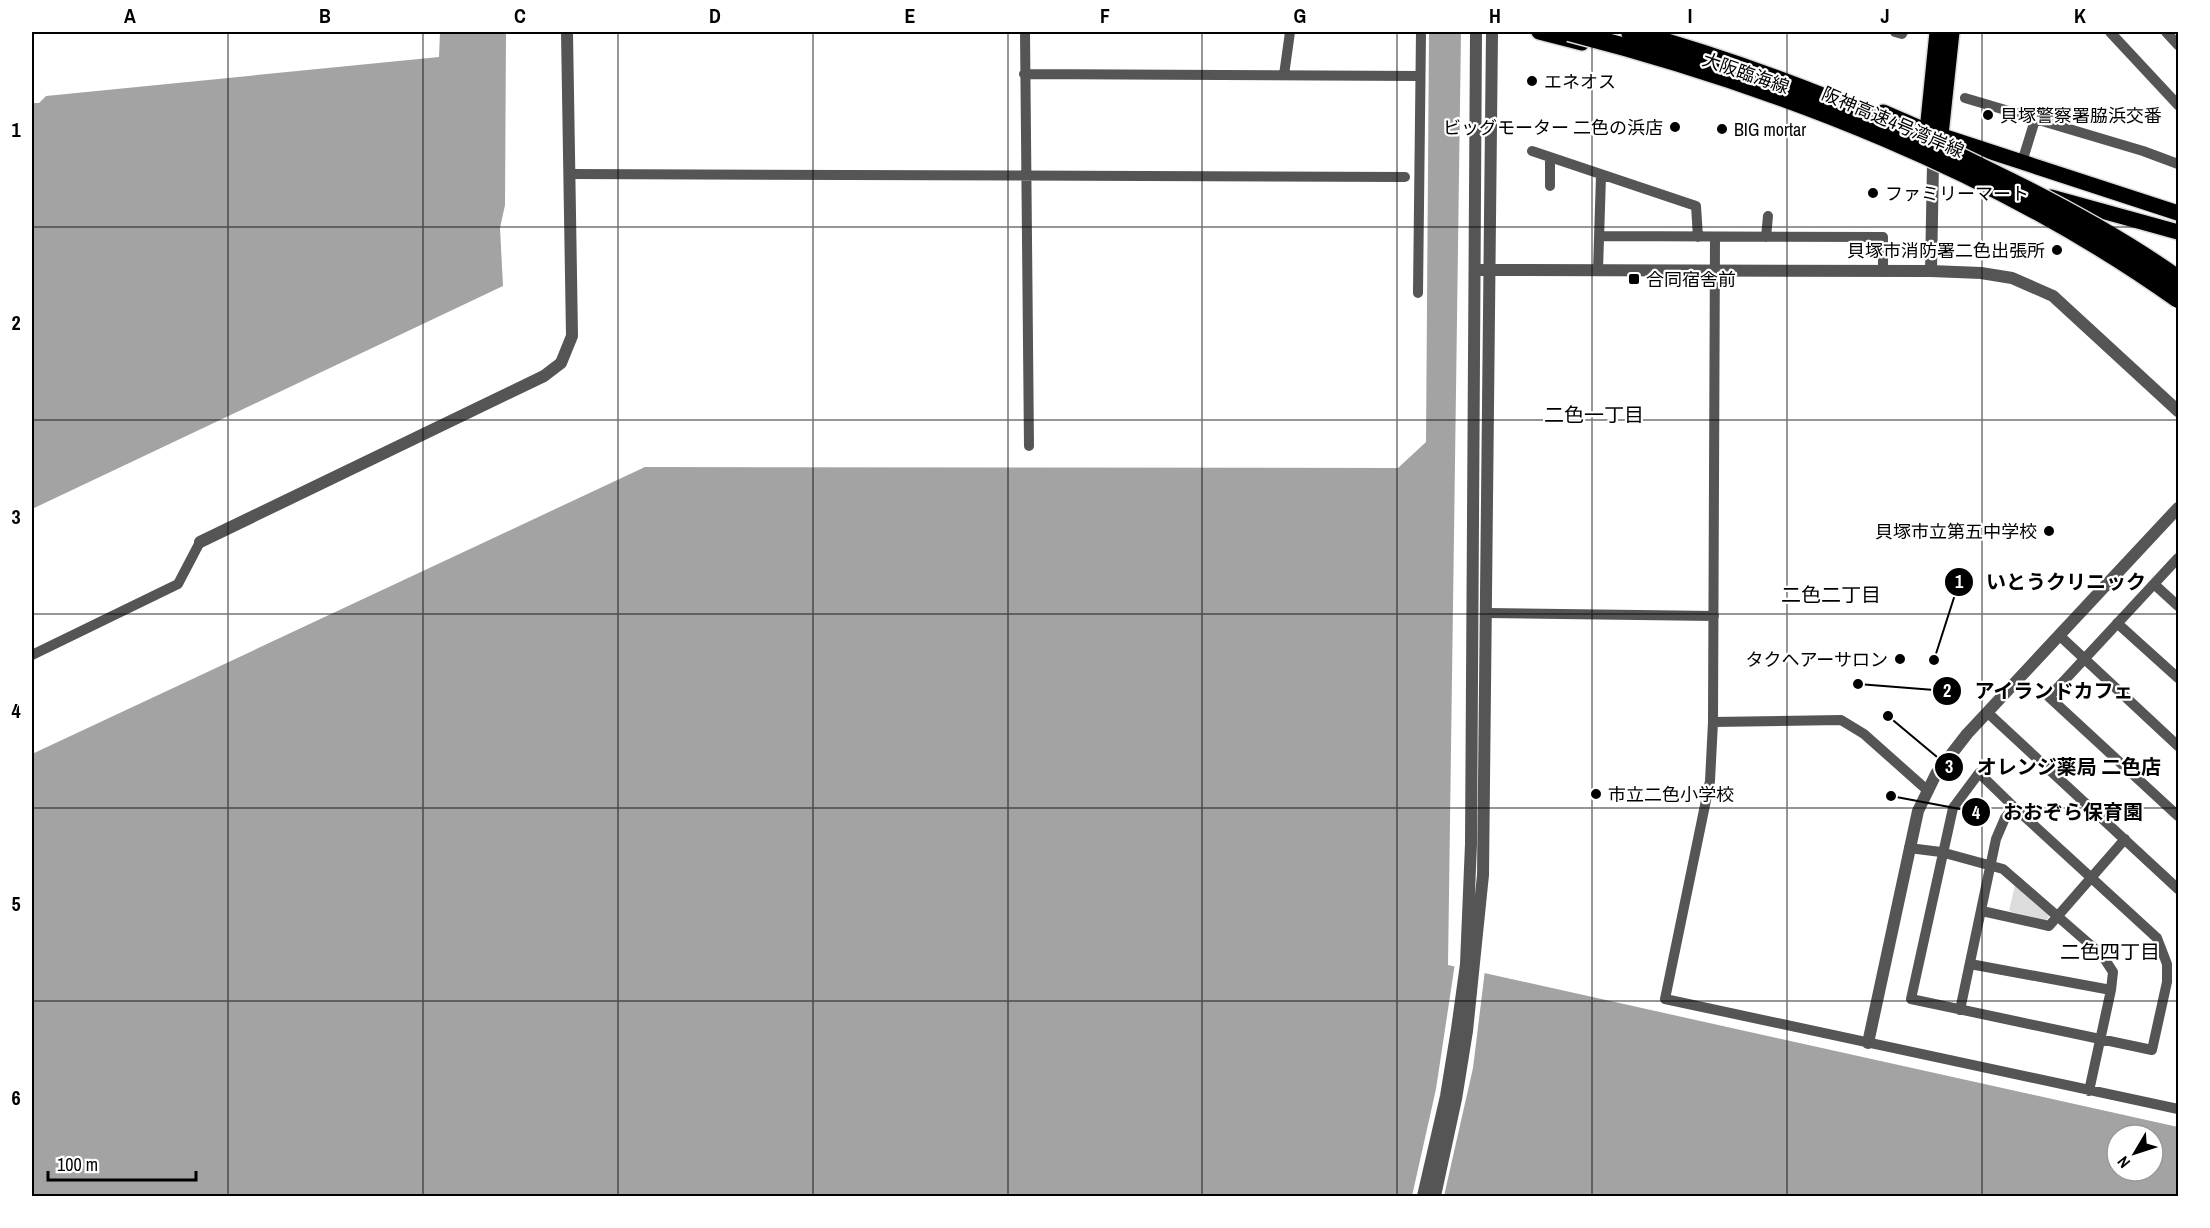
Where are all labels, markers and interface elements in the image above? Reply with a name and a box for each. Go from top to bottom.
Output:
text: A [124,2,136,29]
text: B [319,2,331,29]
text: C [514,2,526,29]
text: D [709,2,721,29]
text: E [905,2,916,29]
text: F [1100,2,1110,29]
text: G [1294,2,1306,29]
text: H [1489,2,1501,29]
text: I [1688,2,1692,29]
text: J [1880,2,1890,29]
text: K [2074,2,2086,29]
street label: 大阪臨海線 [1699,47,1793,99]
place label: エネオス [1544,69,1616,94]
marker: エネオス [1525,74,1539,88]
street label: 阪神高速4号湾岸線 [1818,81,1968,163]
place label: 貝塚警察署脇浜交番 [2000,103,2162,128]
marker: 貝塚警察署脇浜交番 [1981,108,1995,122]
place label: ビッグモーター 二色の浜店 [1443,115,1663,140]
text: 1 [11,116,21,143]
place label: BIG mortar [1734,117,1806,142]
marker: ビッグモーター 二色の浜店 [1668,120,1682,134]
marker: BIG mortar [1715,122,1729,136]
place label: ファミリーマート [1885,181,2029,206]
marker: ファミリーマート [1866,186,1880,200]
place label: 貝塚市消防署二色出張所 [1847,238,2045,263]
marker: 貝塚市消防署二色出張所 [2050,243,2064,257]
place label: 合同宿舎前 [1646,267,1736,292]
marker: 合同宿舎前 [1627,272,1641,286]
text: 2 [11,309,21,336]
district label: 二色一丁目 [1544,401,1644,428]
text: 3 [11,503,21,530]
place label: 貝塚市立第五中学校 [1875,519,2037,544]
marker: 貝塚市立第五中学校 [2042,524,2056,538]
callout: いとうクリニック [1944,563,2158,601]
text: いとうクリニック [1986,568,2146,595]
text: 1 [1955,569,1964,594]
district label: 二色二丁目 [1781,581,1881,608]
place label: タクヘアーサロン [1745,647,1888,672]
marker: タクヘアーサロン [1893,652,1907,666]
callout: アイランドカフェ [1932,672,2146,710]
text: アイランドカフェ [1975,677,2134,704]
text: 2 [1943,678,1951,703]
text: 4 [11,697,21,724]
callout: オレンジ薬局 二色店 [1934,748,2173,786]
text: オレンジ薬局 二色店 [1977,753,2161,780]
text: 3 [1945,754,1953,779]
place label: 市立二色小学校 [1608,782,1734,807]
marker: 市立二色小学校 [1589,787,1603,801]
callout: おおぞら保育園 [1961,793,2155,831]
text: おおぞら保育園 [2003,798,2143,825]
text: 4 [1972,800,1981,825]
text: 5 [11,890,21,917]
district label: 二色四丁目 [2060,938,2160,965]
text: 6 [11,1084,21,1111]
north arrow [2105,1123,2165,1183]
scale bar [48,1144,196,1182]
text: 100 m [57,1152,98,1177]
text: N [2112,1152,2135,1173]

